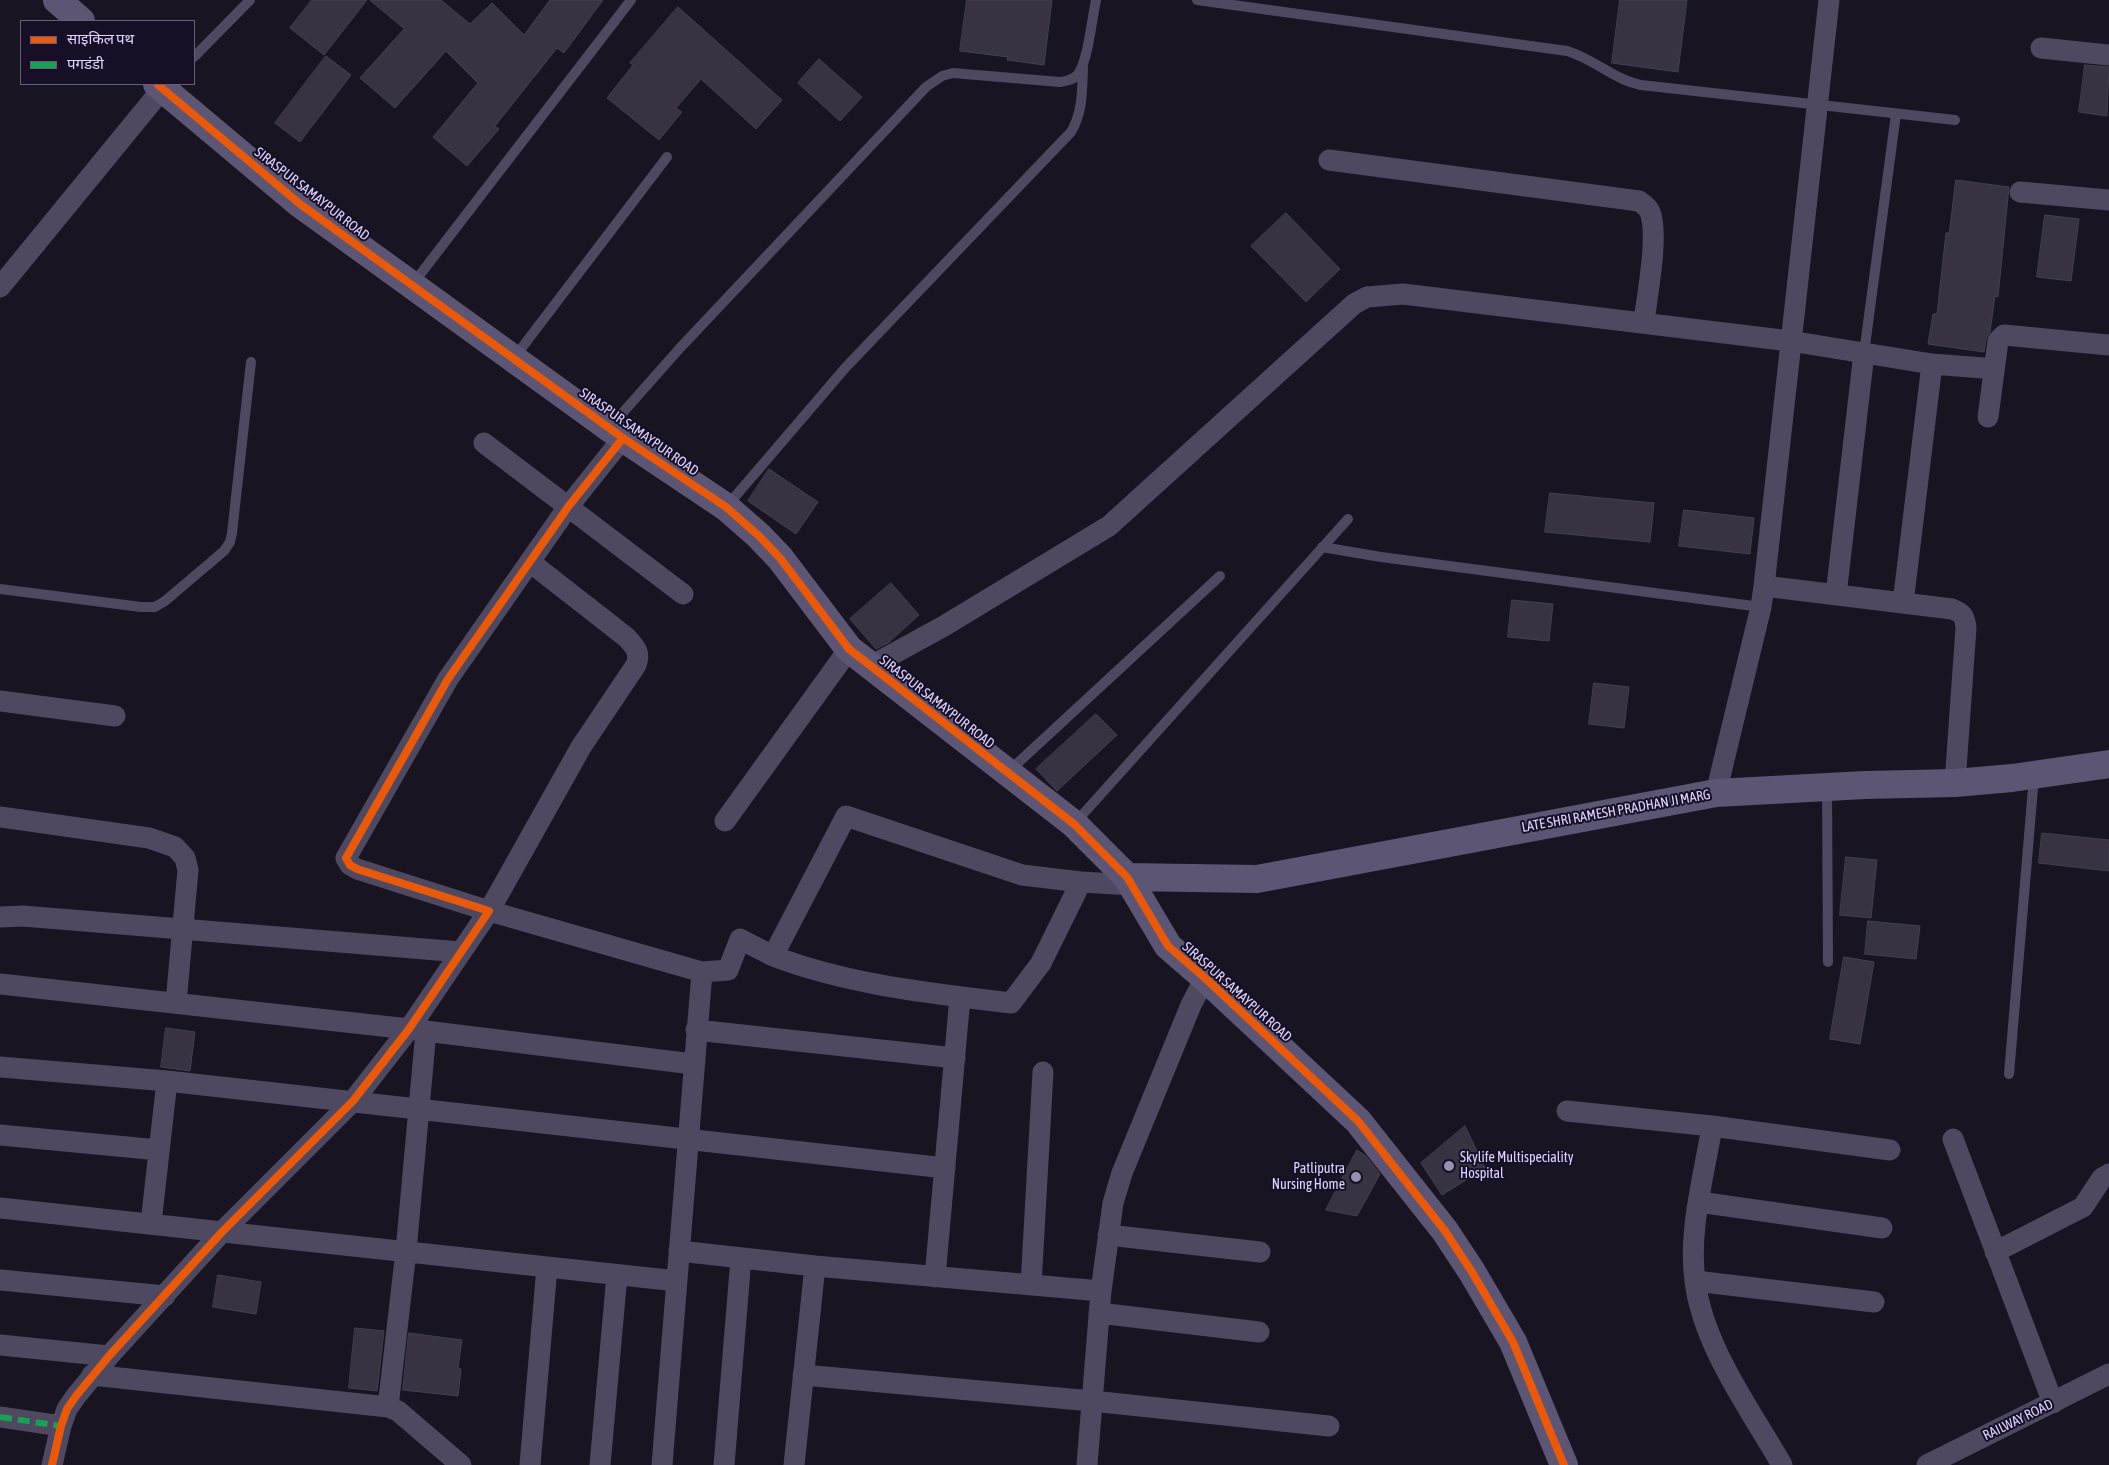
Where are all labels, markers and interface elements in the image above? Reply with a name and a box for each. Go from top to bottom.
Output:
legend [20,20,195,85]
text: साइकिल पथ [67,30,134,47]
text: पगडंडी [67,55,104,72]
street label: SIRASPUR SAMAYPUR ROAD [251,144,373,244]
street label: SIRASPUR SAMAYPUR ROAD [576,385,702,479]
street label: SIRASPUR SAMAYPUR ROAD [876,652,998,752]
street label: LATE SHRI RAMESH PRADHAN JI MARG [1520,786,1712,836]
street label: SIRASPUR SAMAYPUR ROAD [1179,938,1295,1046]
place label: Skylife Multispeciality Hospital [1460,1150,1573,1182]
marker: Skylife Multispeciality Hospital [1442,1159,1456,1173]
place label: Patliputra Nursing Home [1272,1161,1345,1194]
marker: Patliputra Nursing Home [1349,1170,1363,1184]
street label: RAILWAY ROAD [1980,1396,2056,1444]

